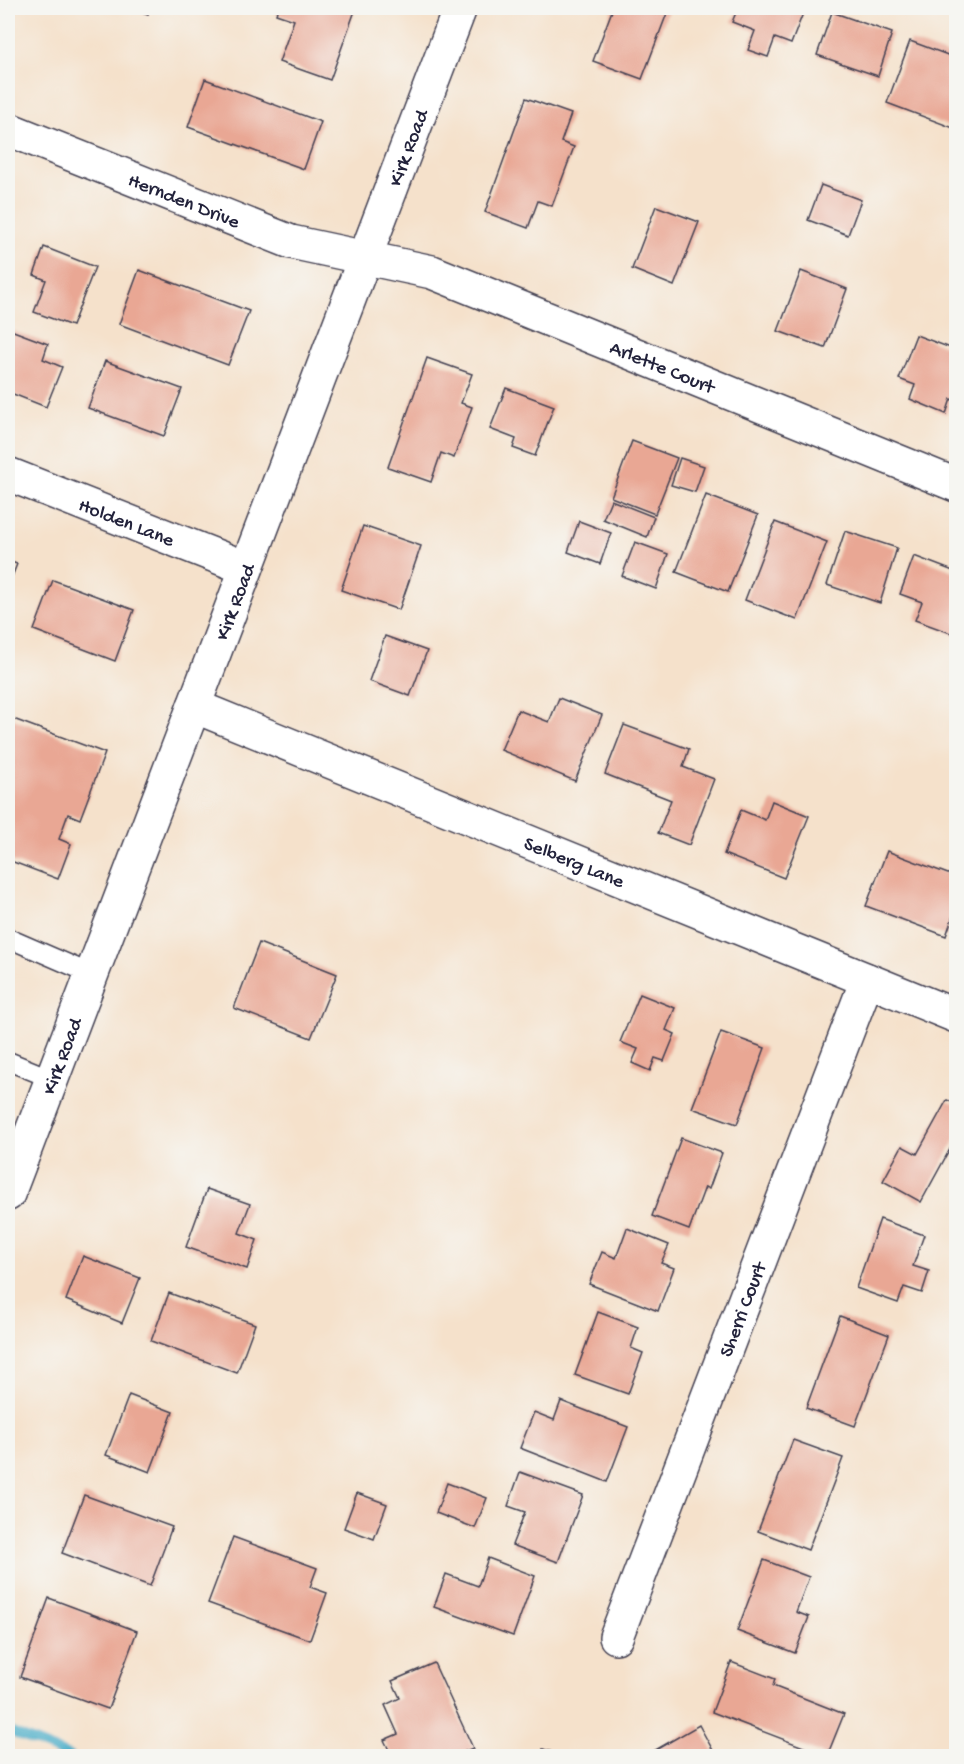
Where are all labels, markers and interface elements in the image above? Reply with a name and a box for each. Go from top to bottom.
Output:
street label: Kirk Road [385,105,436,190]
street label: Hernden Drive [124,170,243,236]
street label: Arlette Court [606,338,719,401]
street label: Holden Lane [75,495,177,554]
street label: Kirk Road [212,559,263,644]
street label: Selberg Lane [520,833,628,895]
street label: Kirk Road [39,1013,90,1098]
street label: Sherri Court [716,1258,774,1361]

